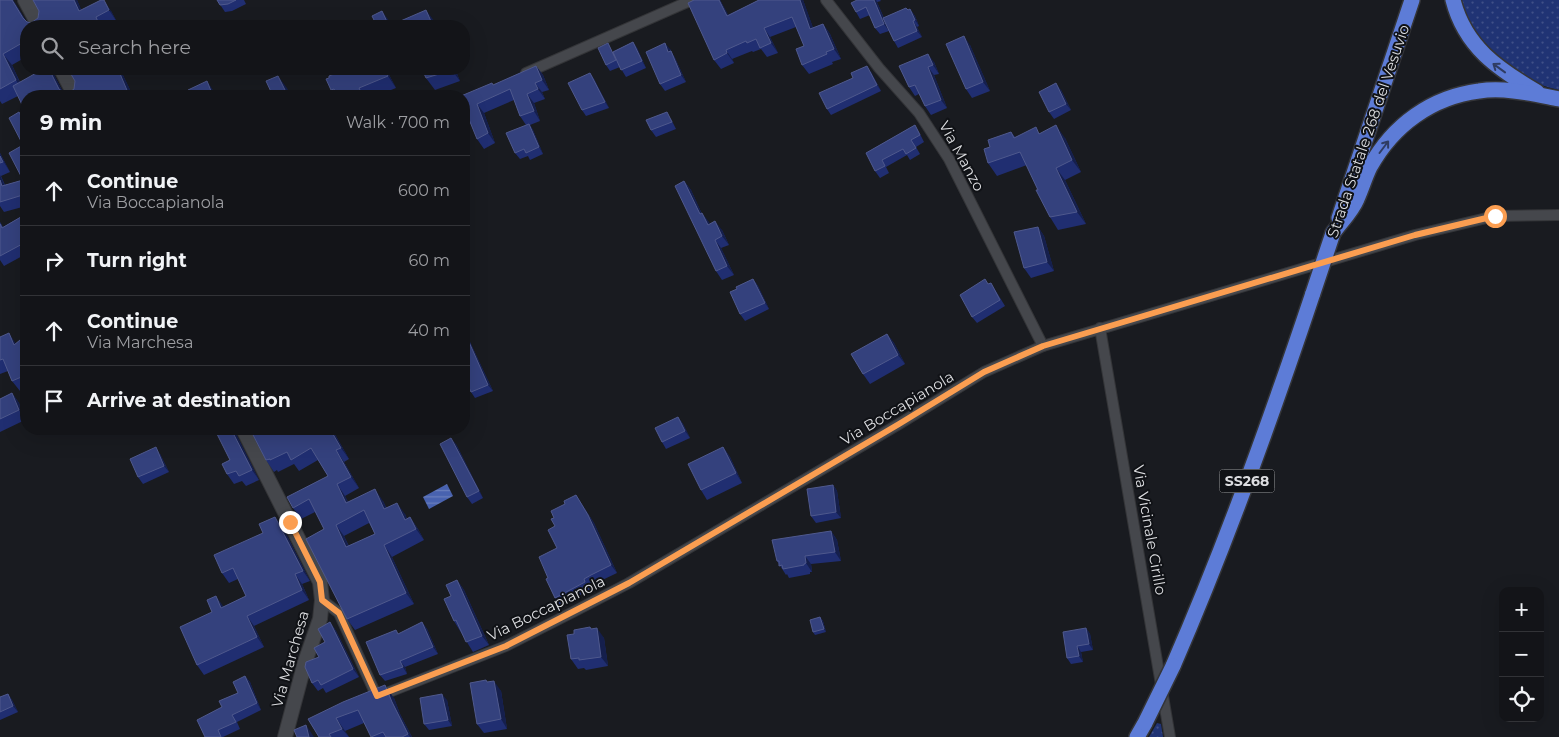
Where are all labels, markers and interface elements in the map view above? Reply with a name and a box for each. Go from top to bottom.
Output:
search box [20,20,470,75]
street label: Strada Statale 268 del Vesuvio [1323,22,1413,240]
icon: search [38,34,66,62]
text: Search here [78,36,191,59]
one-way arrow [1493,63,1507,73]
text: 9 min [40,110,102,135]
text: Walk · 700 m [346,113,450,132]
street label: Via Manzo [935,118,989,194]
one-way arrow [1379,140,1389,154]
text: Continue [87,170,178,193]
icon: ahead [40,177,68,205]
text: 600 m [398,181,450,200]
text: Via Boccapianola [87,193,224,212]
route start [1484,205,1507,228]
icon: right [40,247,68,275]
text: Turn right [87,249,187,272]
text: 60 m [408,251,450,270]
text: Continue [87,310,178,333]
icon: ahead [40,317,68,345]
text: 40 m [408,321,450,340]
text: Via Marchesa [87,333,193,352]
street label: Via Boccapianola [837,367,957,449]
icon: arrive [40,387,68,415]
text: Arrive at destination [87,389,291,412]
street label: Via Vicinale Cirillo [1129,463,1171,597]
road number: SS268 [1220,470,1274,492]
route end [279,511,302,534]
street label: Via Boccapianola [484,571,608,645]
map controls [1499,587,1544,722]
button: + [1499,587,1544,632]
street label: Via Marchesa [267,608,313,710]
button: − [1499,632,1544,677]
button: locate [1499,677,1544,722]

